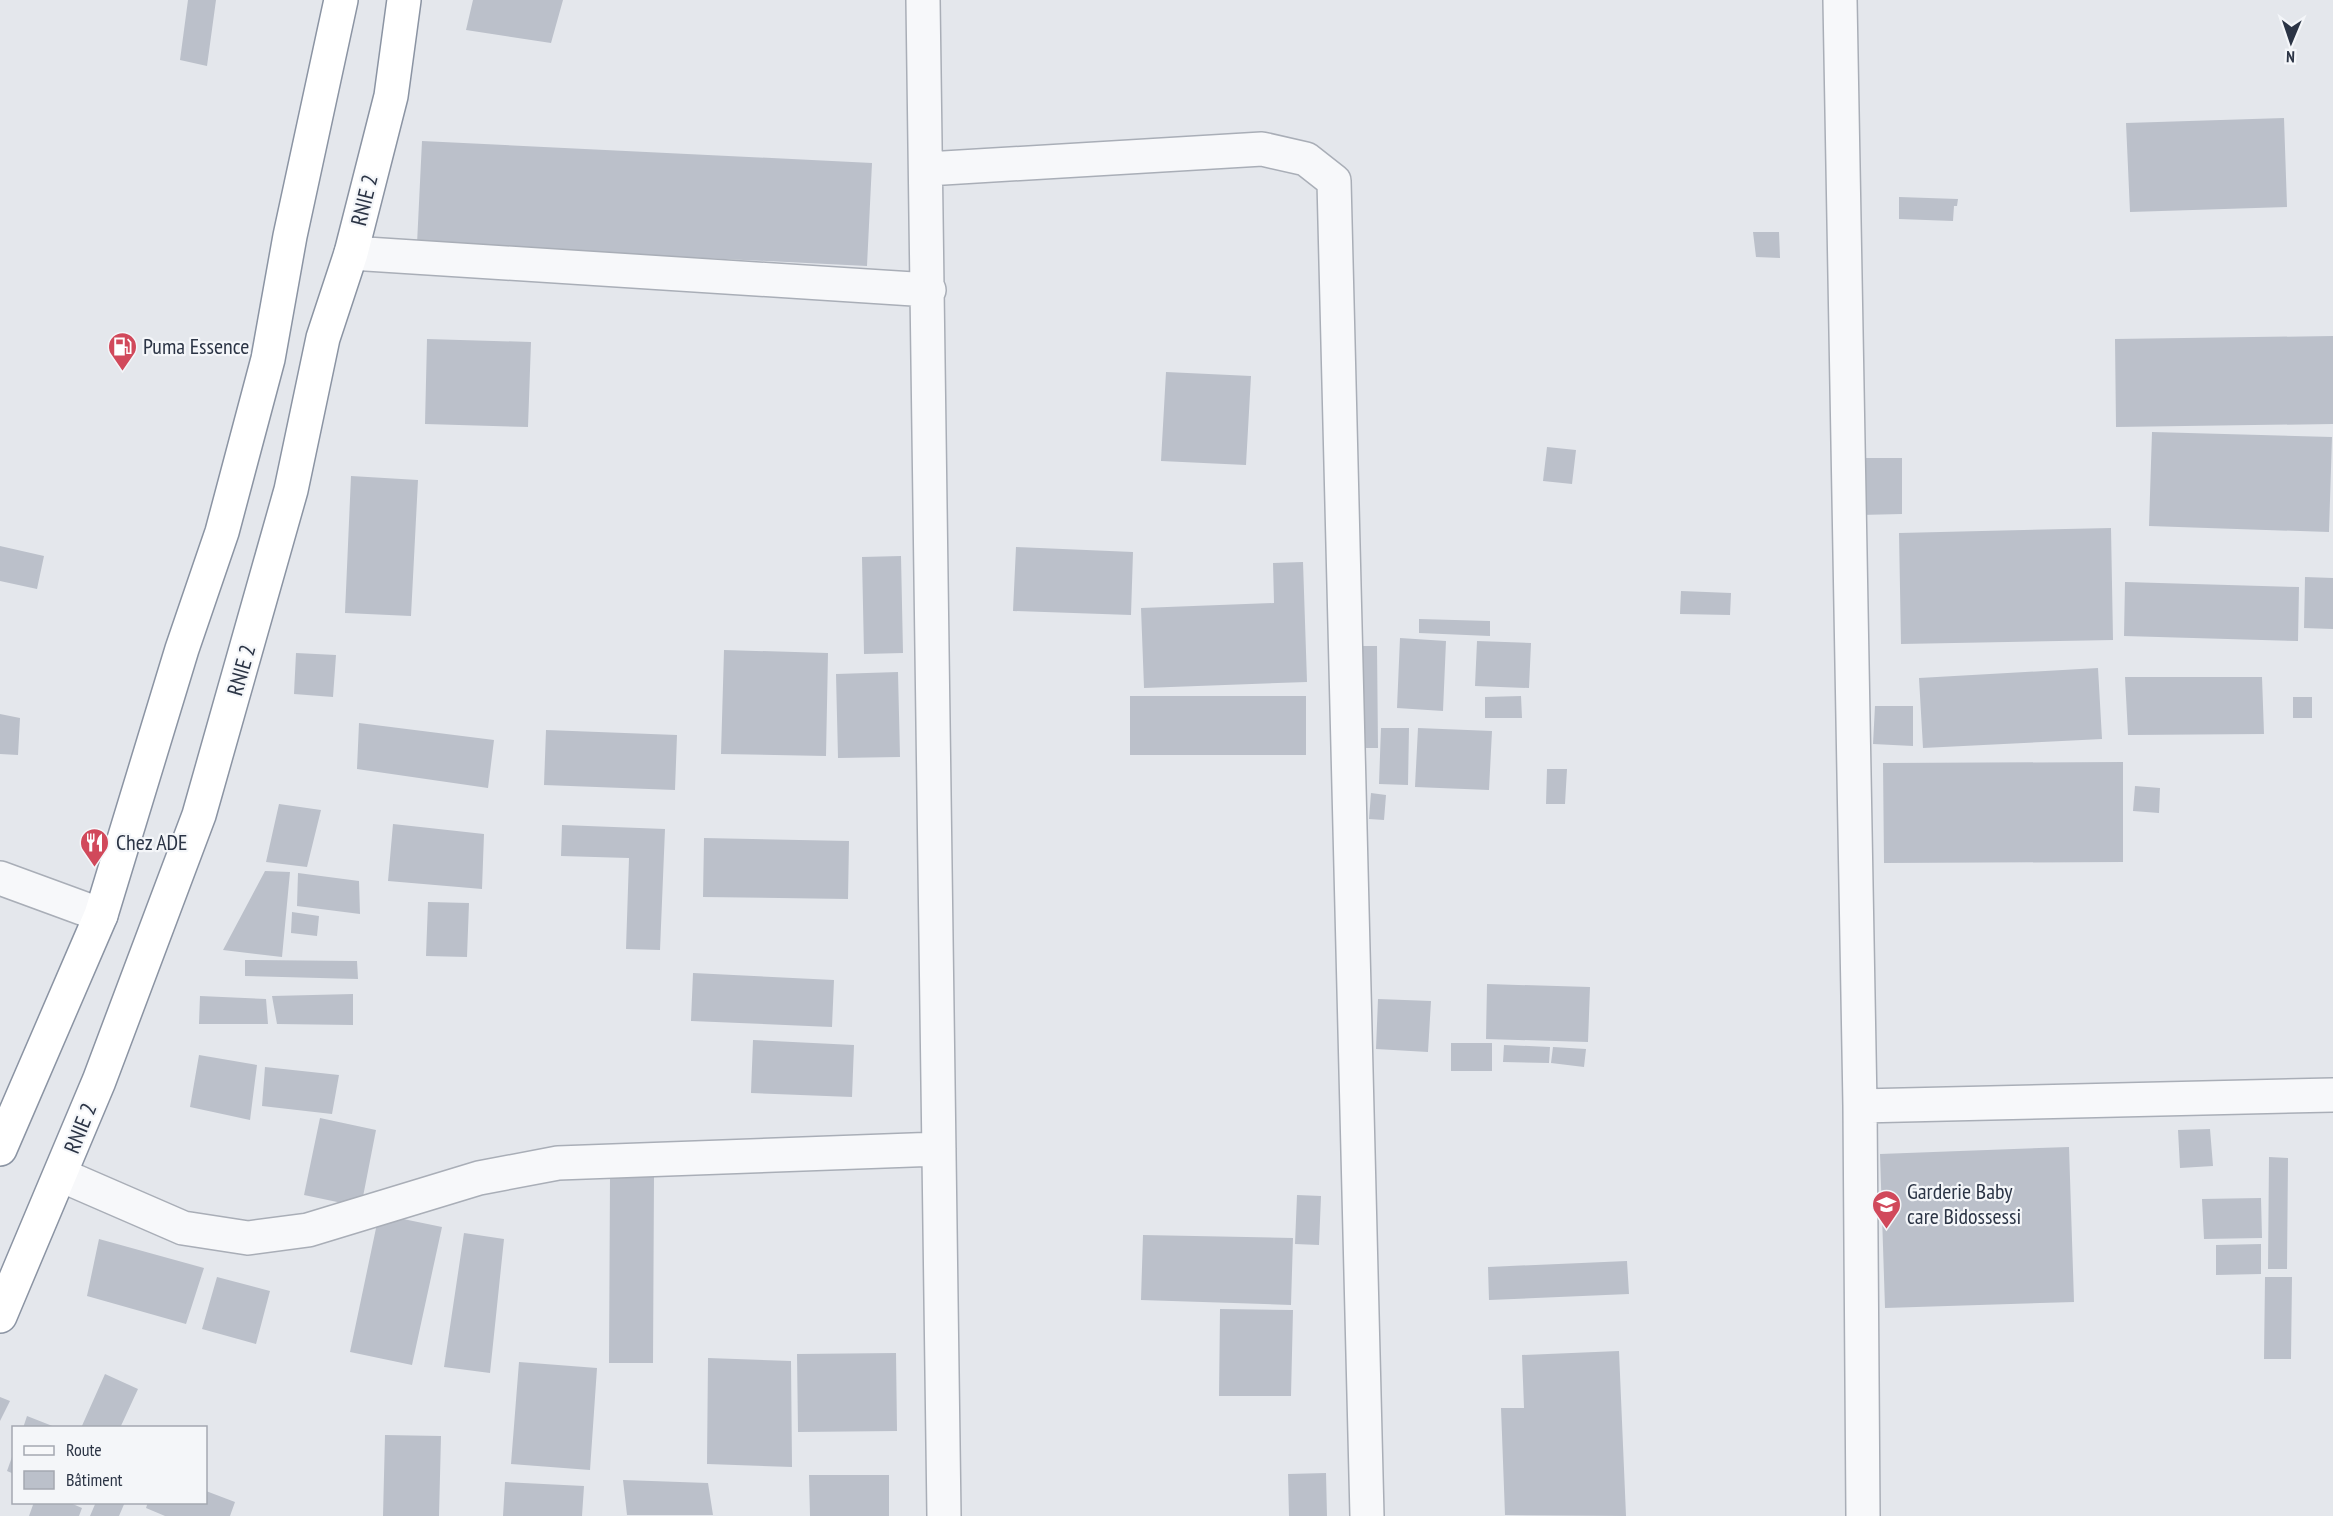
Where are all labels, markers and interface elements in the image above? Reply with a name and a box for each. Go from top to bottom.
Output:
north arrow [2261,12,2321,72]
text: N [2286,47,2295,67]
street label: RNIE 2 [344,172,384,228]
fuel station icon: Puma Essence [106,330,138,372]
place label: Puma Essence [143,332,249,360]
street label: RNIE 2 [220,641,262,699]
restaurant icon: Chez ADE [79,826,111,868]
place label: Chez ADE [116,828,188,856]
street label: RNIE 2 [57,1099,103,1157]
place label: Garderie Baby care Bidossessi [1907,1177,2021,1230]
school or university icon: Garderie Baby care Bidossessi [1870,1188,1902,1230]
legend [12,1426,207,1504]
text: Route [66,1438,102,1461]
text: Bâtiment [66,1468,123,1491]

